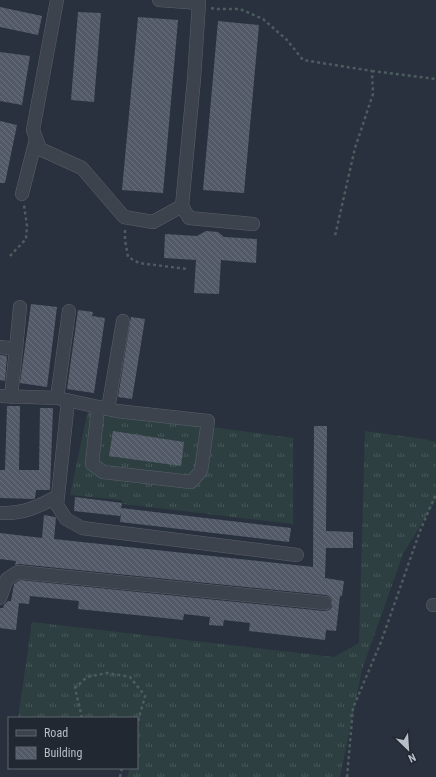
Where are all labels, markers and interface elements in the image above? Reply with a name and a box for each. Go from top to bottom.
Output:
legend [8,717,138,769]
text: Road [44,726,68,740]
north arrow [388,729,428,769]
text: Building [44,746,82,760]
text: N [406,750,418,765]

